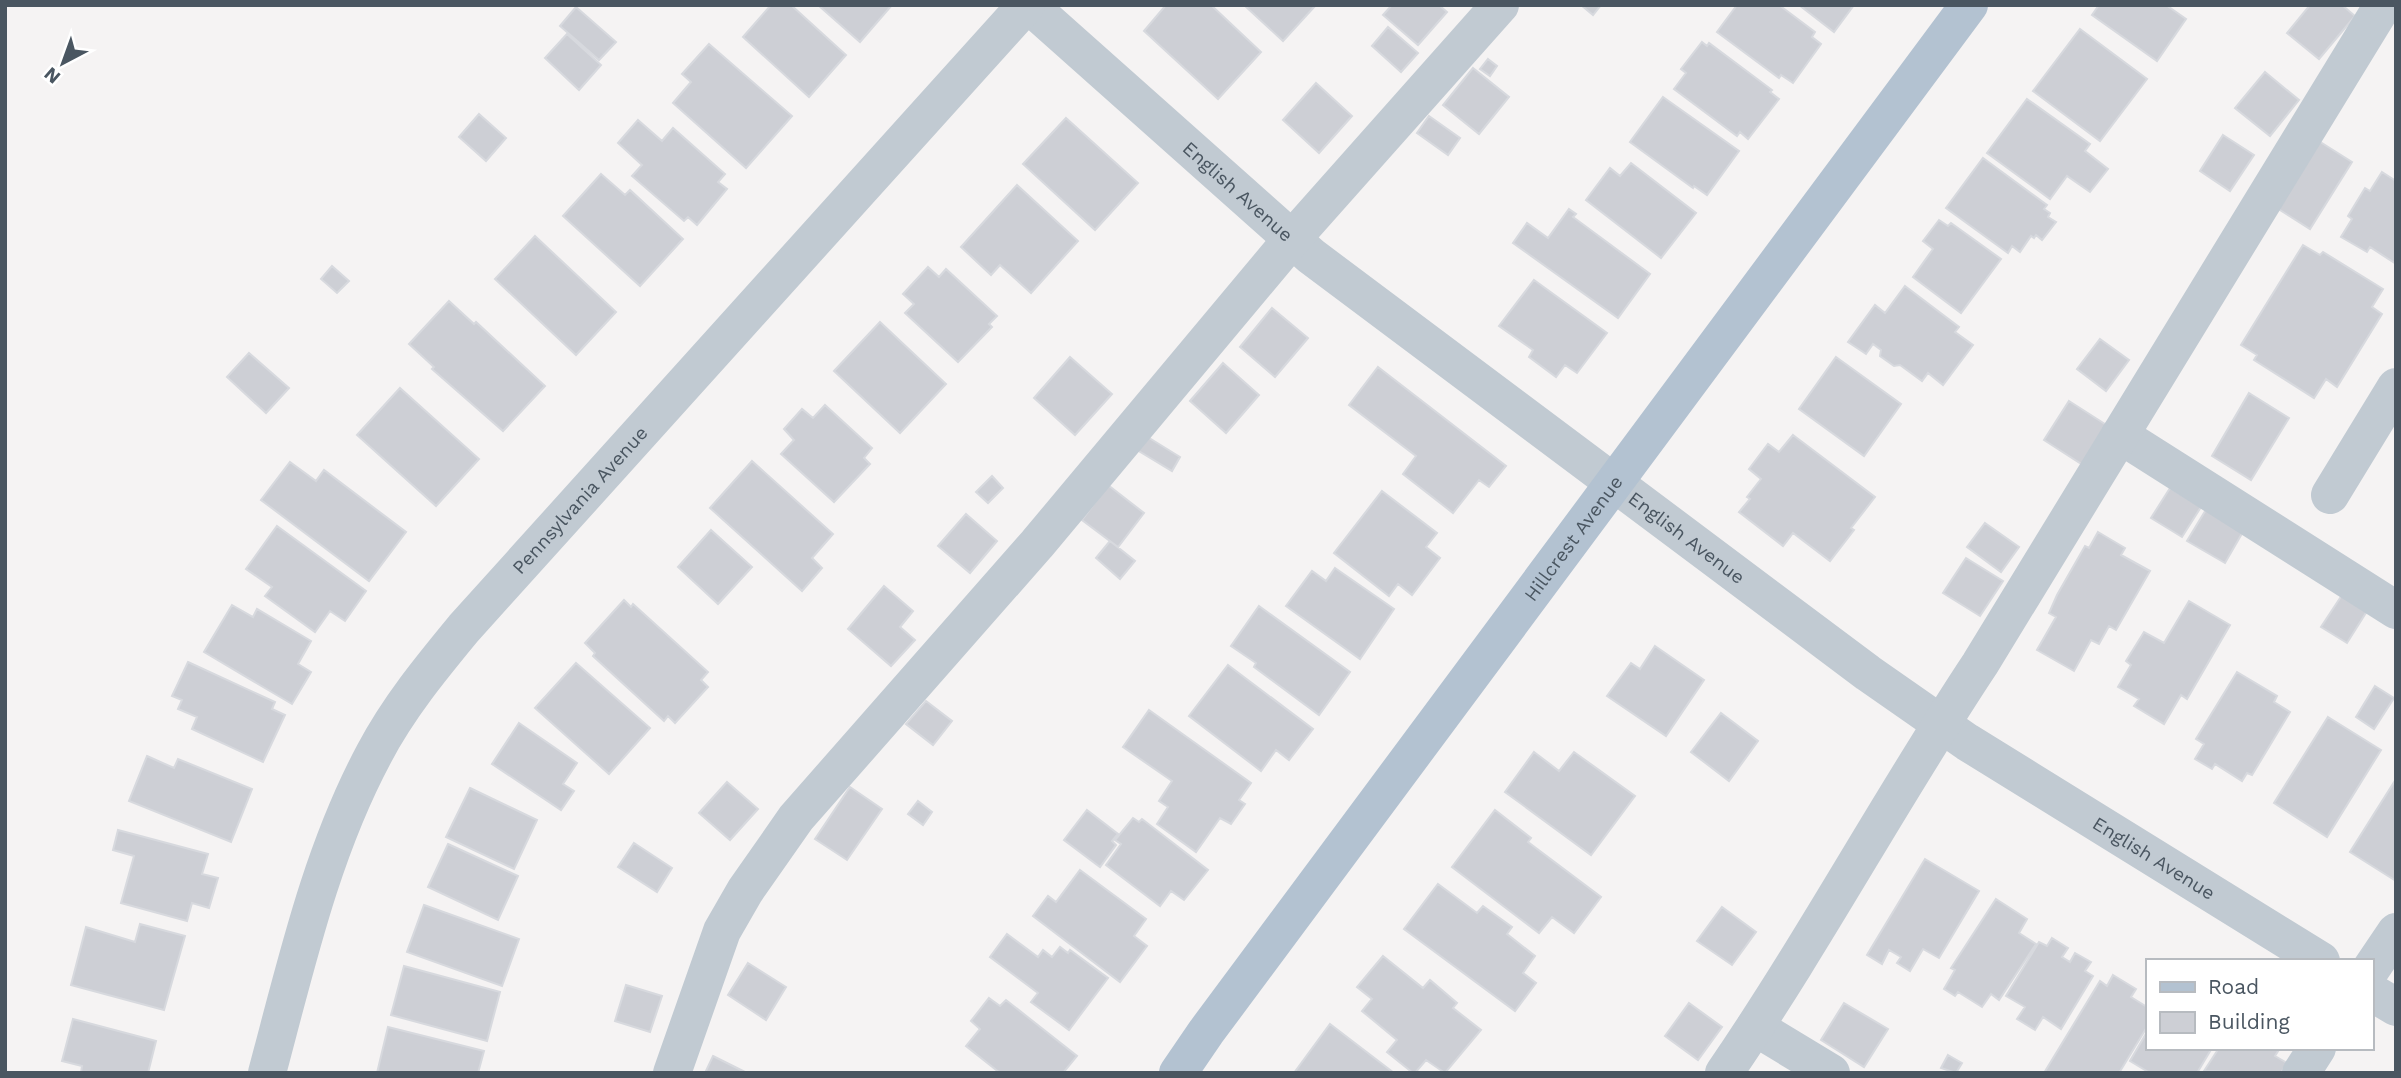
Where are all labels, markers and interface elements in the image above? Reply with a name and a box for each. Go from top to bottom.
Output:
north arrow [28,28,98,98]
text: N [39,62,65,89]
street label: English Avenue [1178,137,1298,247]
street label: Pennsylvania Avenue [507,422,653,579]
street label: Hillcrest Avenue [1519,471,1628,606]
street label: English Avenue [1624,487,1749,589]
street label: English Avenue [2088,812,2219,905]
legend [2146,959,2373,1050]
text: Road [2208,974,2259,999]
text: Building [2208,1009,2290,1034]

